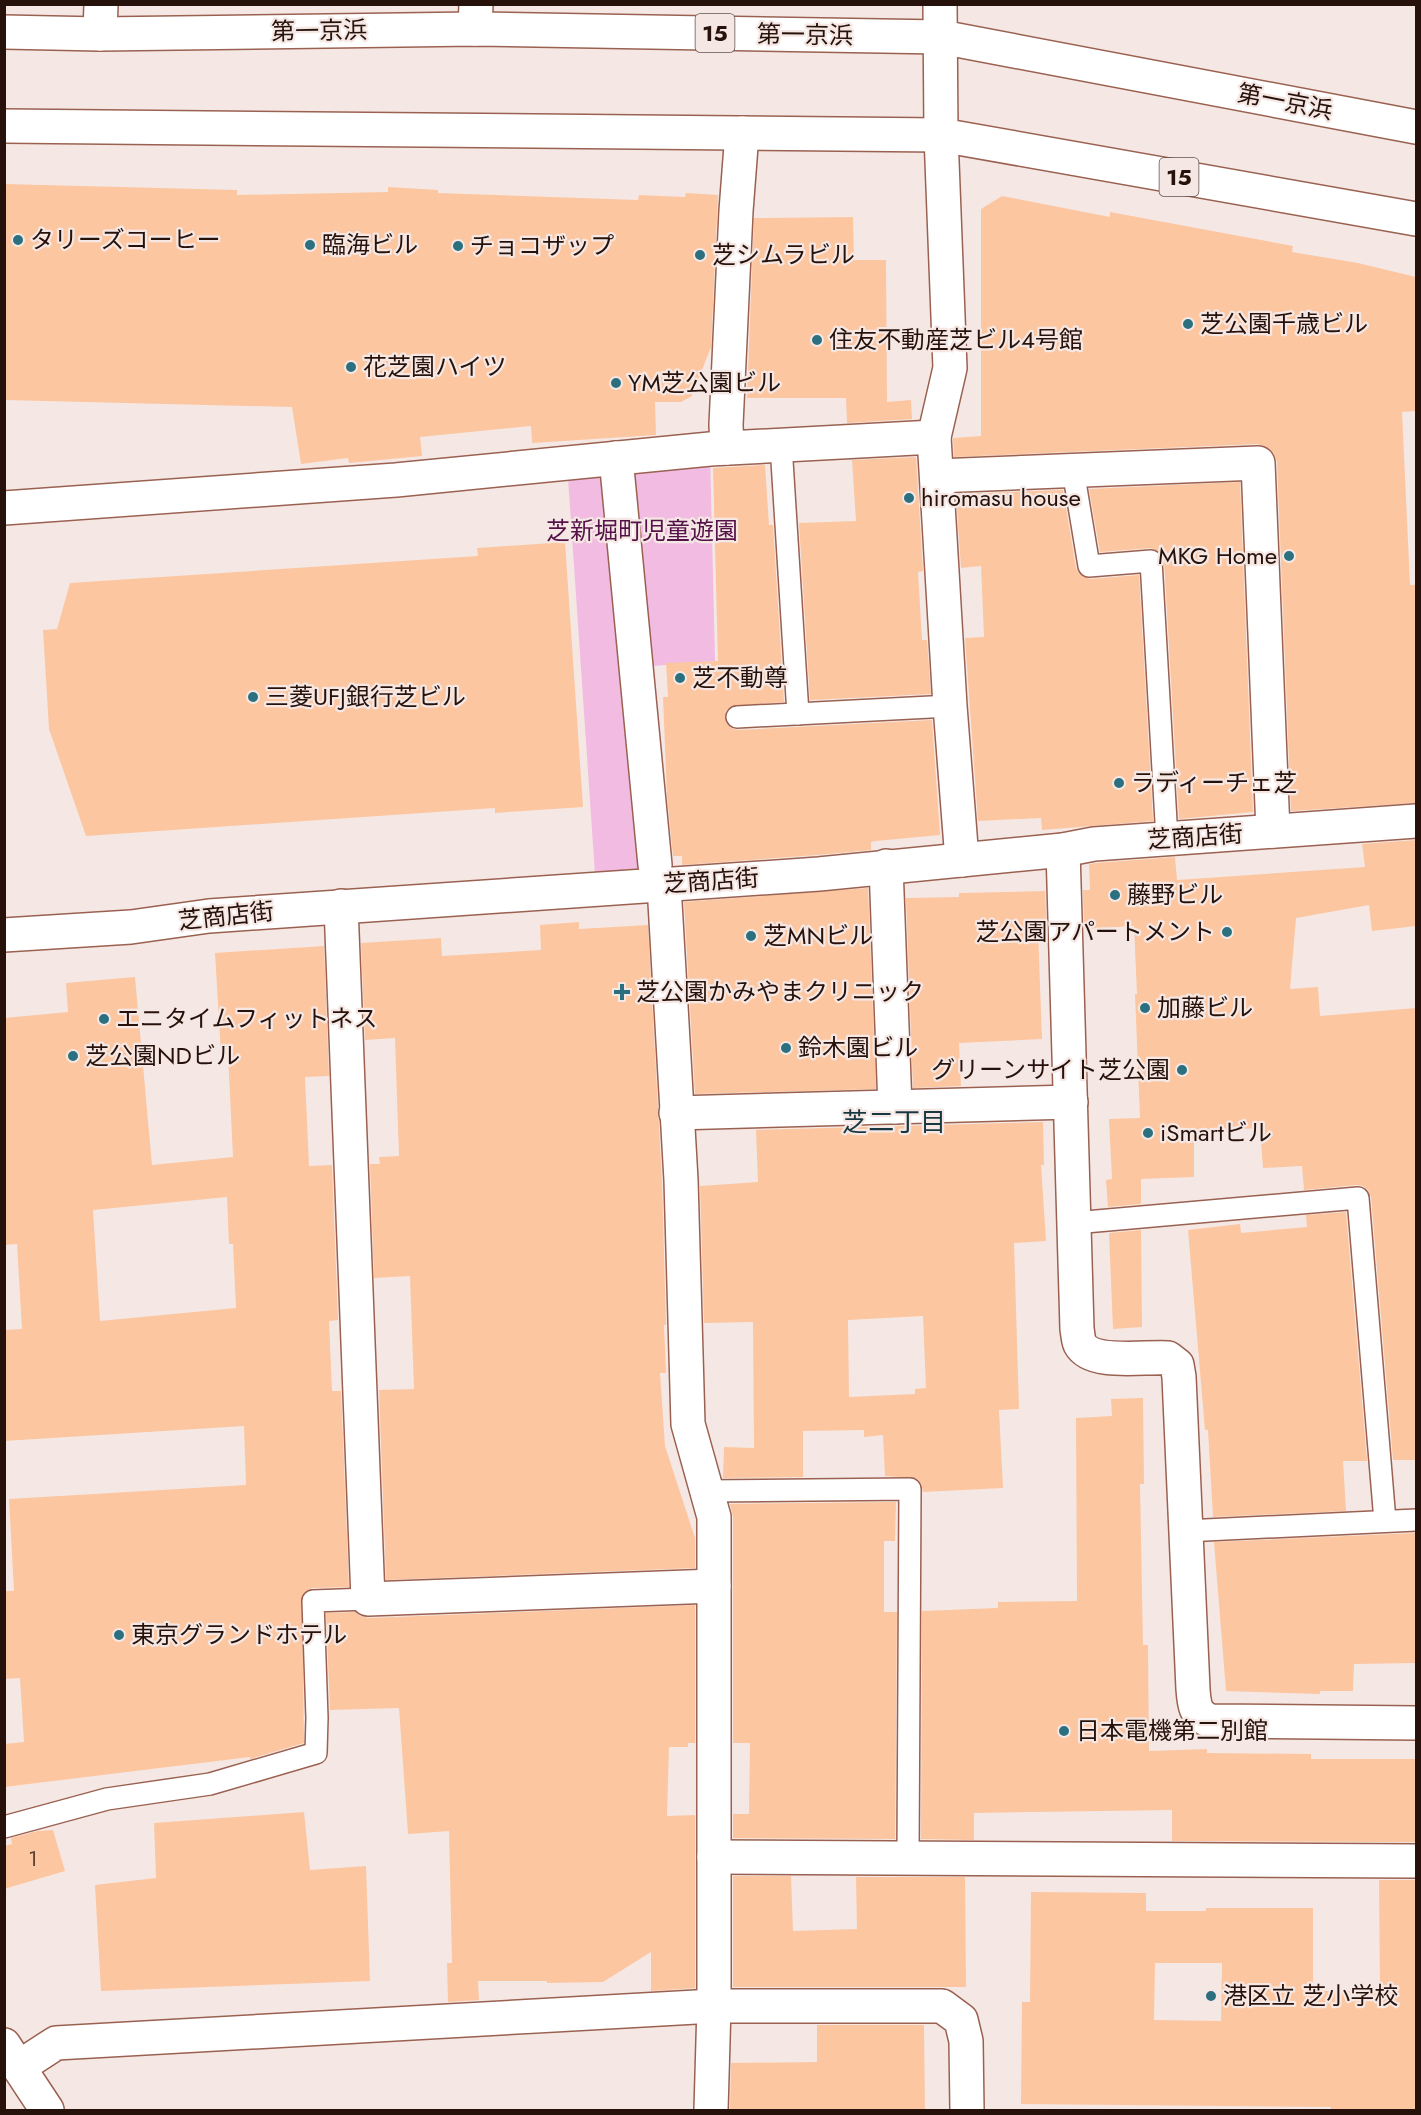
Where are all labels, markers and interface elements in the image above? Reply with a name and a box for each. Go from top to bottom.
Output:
street label: 第一京浜 [271,12,367,49]
road number: 15 [696,14,734,52]
street label: 第一京浜 [757,16,853,53]
street label: 第一京浜 [1235,75,1336,128]
road number: 15 [1160,158,1198,196]
place label: タリーズコーヒー [30,222,221,257]
place label: 臨海ビル [322,227,418,262]
place label: チョコザップ [470,228,614,263]
marker: タリーズコーヒー [11,233,25,247]
place label: 芝シムラビル [712,237,855,272]
marker: 臨海ビル [303,238,317,252]
marker: チョコザップ [451,239,465,253]
marker: 芝シムラビル [693,248,707,262]
place label: 芝公園千歳ビル [1200,306,1368,341]
marker: 芝公園千歳ビル [1181,317,1195,331]
place label: 住友不動産芝ビル4号館 [829,322,1083,357]
marker: 住友不動産芝ビル4号館 [810,333,824,347]
place label: 花芝園ハイツ [363,349,507,384]
marker: 花芝園ハイツ [344,360,358,374]
place label: YM芝公園ビル [628,365,781,400]
marker: YM芝公園ビル [609,376,623,390]
place label: hiromasu house [921,480,1081,515]
marker: hiromasu house [902,491,916,505]
park label: 芝新堀町児童遊園 [546,513,738,548]
place label: MKG Home [1158,538,1277,573]
marker: MKG Home [1282,549,1296,563]
place label: 芝不動尊 [692,660,788,695]
marker: 芝不動尊 [673,671,687,685]
place label: 三菱UFJ銀行芝ビル [265,679,466,714]
marker: 三菱UFJ銀行芝ビル [246,690,260,704]
place label: ラディーチェ芝 [1131,765,1297,800]
marker: ラディーチェ芝 [1112,776,1126,790]
street label: 芝商店街 [1146,816,1244,857]
street label: 芝商店街 [662,860,760,901]
place label: 藤野ビル [1127,877,1223,912]
marker: 藤野ビル [1108,888,1122,902]
street label: 芝商店街 [176,893,276,938]
place label: 芝公園アパートメント [975,914,1215,949]
place label: 芝MNビル [763,918,873,953]
marker: 芝公園アパートメント [1220,925,1234,939]
marker: 芝MNビル [744,929,758,943]
place label: 芝公園かみやまクリニック [636,974,924,1009]
marker: 芝公園かみやまクリニック [613,983,631,1001]
place label: 加藤ビル [1157,990,1253,1025]
place label: エニタイムフィットネス [116,1001,378,1036]
marker: 加藤ビル [1138,1001,1152,1015]
marker: エニタイムフィットネス [97,1012,111,1026]
place label: 鈴木園ビル [798,1030,918,1065]
place label: 芝公園NDビル [85,1038,240,1073]
marker: 鈴木園ビル [779,1041,793,1055]
marker: 芝公園NDビル [66,1049,80,1063]
place label: グリーンサイト芝公園 [931,1052,1170,1087]
marker: グリーンサイト芝公園 [1175,1063,1189,1077]
district label: 芝二丁目 [842,1103,946,1141]
place label: iSmartビル [1160,1115,1272,1150]
marker: iSmartビル [1141,1126,1155,1140]
place label: 東京グランドホテル [131,1617,347,1652]
marker: 東京グランドホテル [112,1628,126,1642]
place label: 日本電機第二別館 [1076,1713,1268,1748]
marker: 日本電機第二別館 [1057,1724,1071,1738]
house number: 1 [28,1844,38,1874]
place label: 港区立 芝小学校 [1223,1978,1398,2013]
marker: 港区立 芝小学校 [1204,1989,1218,2003]

